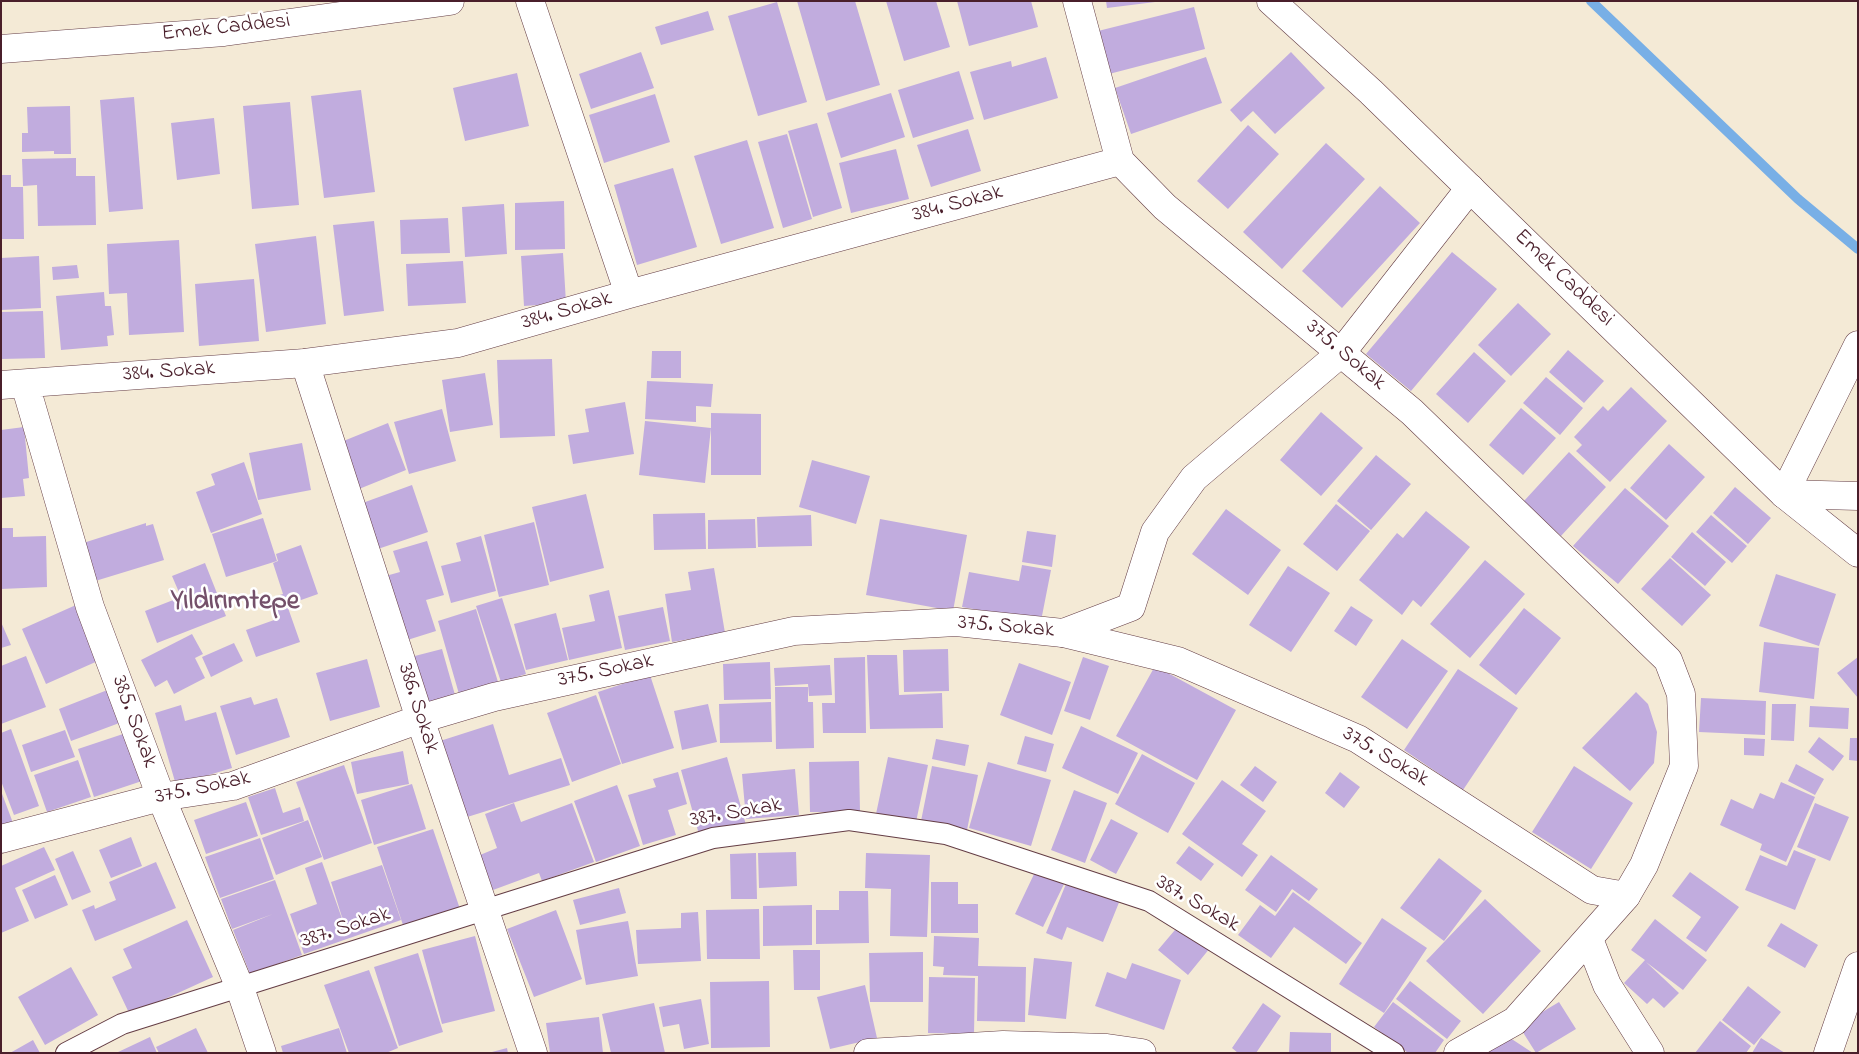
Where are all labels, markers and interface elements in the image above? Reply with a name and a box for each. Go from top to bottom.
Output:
street label: Emek Caddesi [160,9,292,49]
street label: 384. Sokak [910,180,1006,230]
street label: Emek Caddesi [1507,225,1619,333]
street label: 384. Sokak [519,287,615,337]
street label: 375. Sokak [1299,315,1391,397]
street label: 384. Sokak [122,357,216,389]
district label: Yıldırımtepe [171,586,299,620]
street label: 375. Sokak [957,611,1055,645]
street label: 375. Sokak [556,649,656,695]
street label: 386. Sokak [390,661,444,757]
street label: 385. Sokak [104,672,162,772]
street label: 375. Sokak [1337,722,1433,794]
street label: 375. Sokak [153,766,253,812]
street label: 387. Sokak [688,793,784,835]
street label: 387. Sokak [1150,870,1244,940]
street label: 387. Sokak [298,902,394,956]

